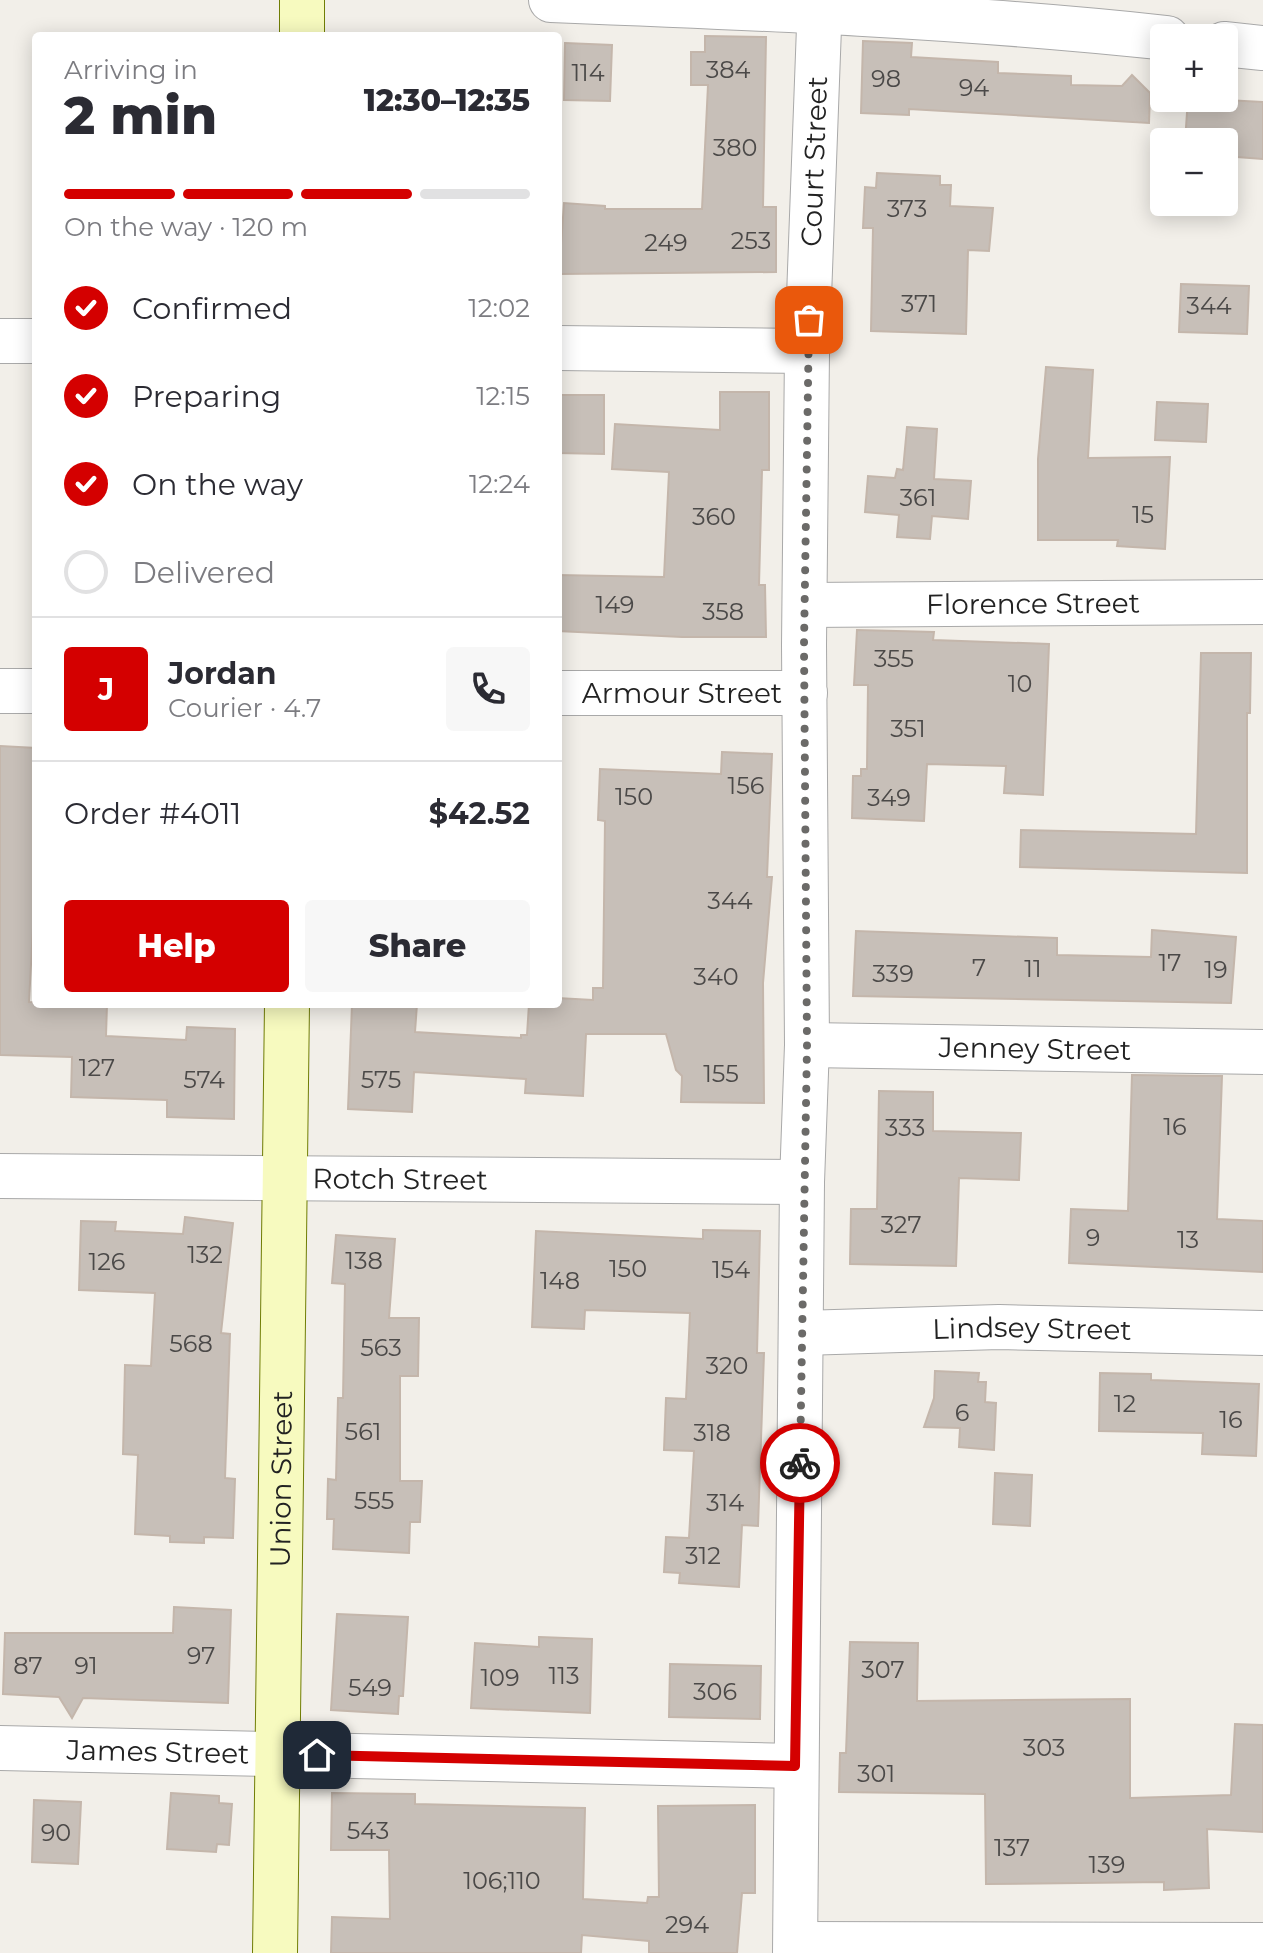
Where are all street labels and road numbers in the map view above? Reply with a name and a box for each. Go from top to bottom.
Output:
street label: Court Street [794,75,834,247]
street label: Florence Street [926,586,1140,621]
street label: Armour Street [582,676,782,710]
street label: Jenney Street [937,1030,1132,1067]
street label: Rotch Street [312,1161,488,1197]
street label: Lindsey Street [932,1310,1132,1347]
street label: Union Street [263,1390,299,1568]
street label: James Street [65,1732,250,1771]

